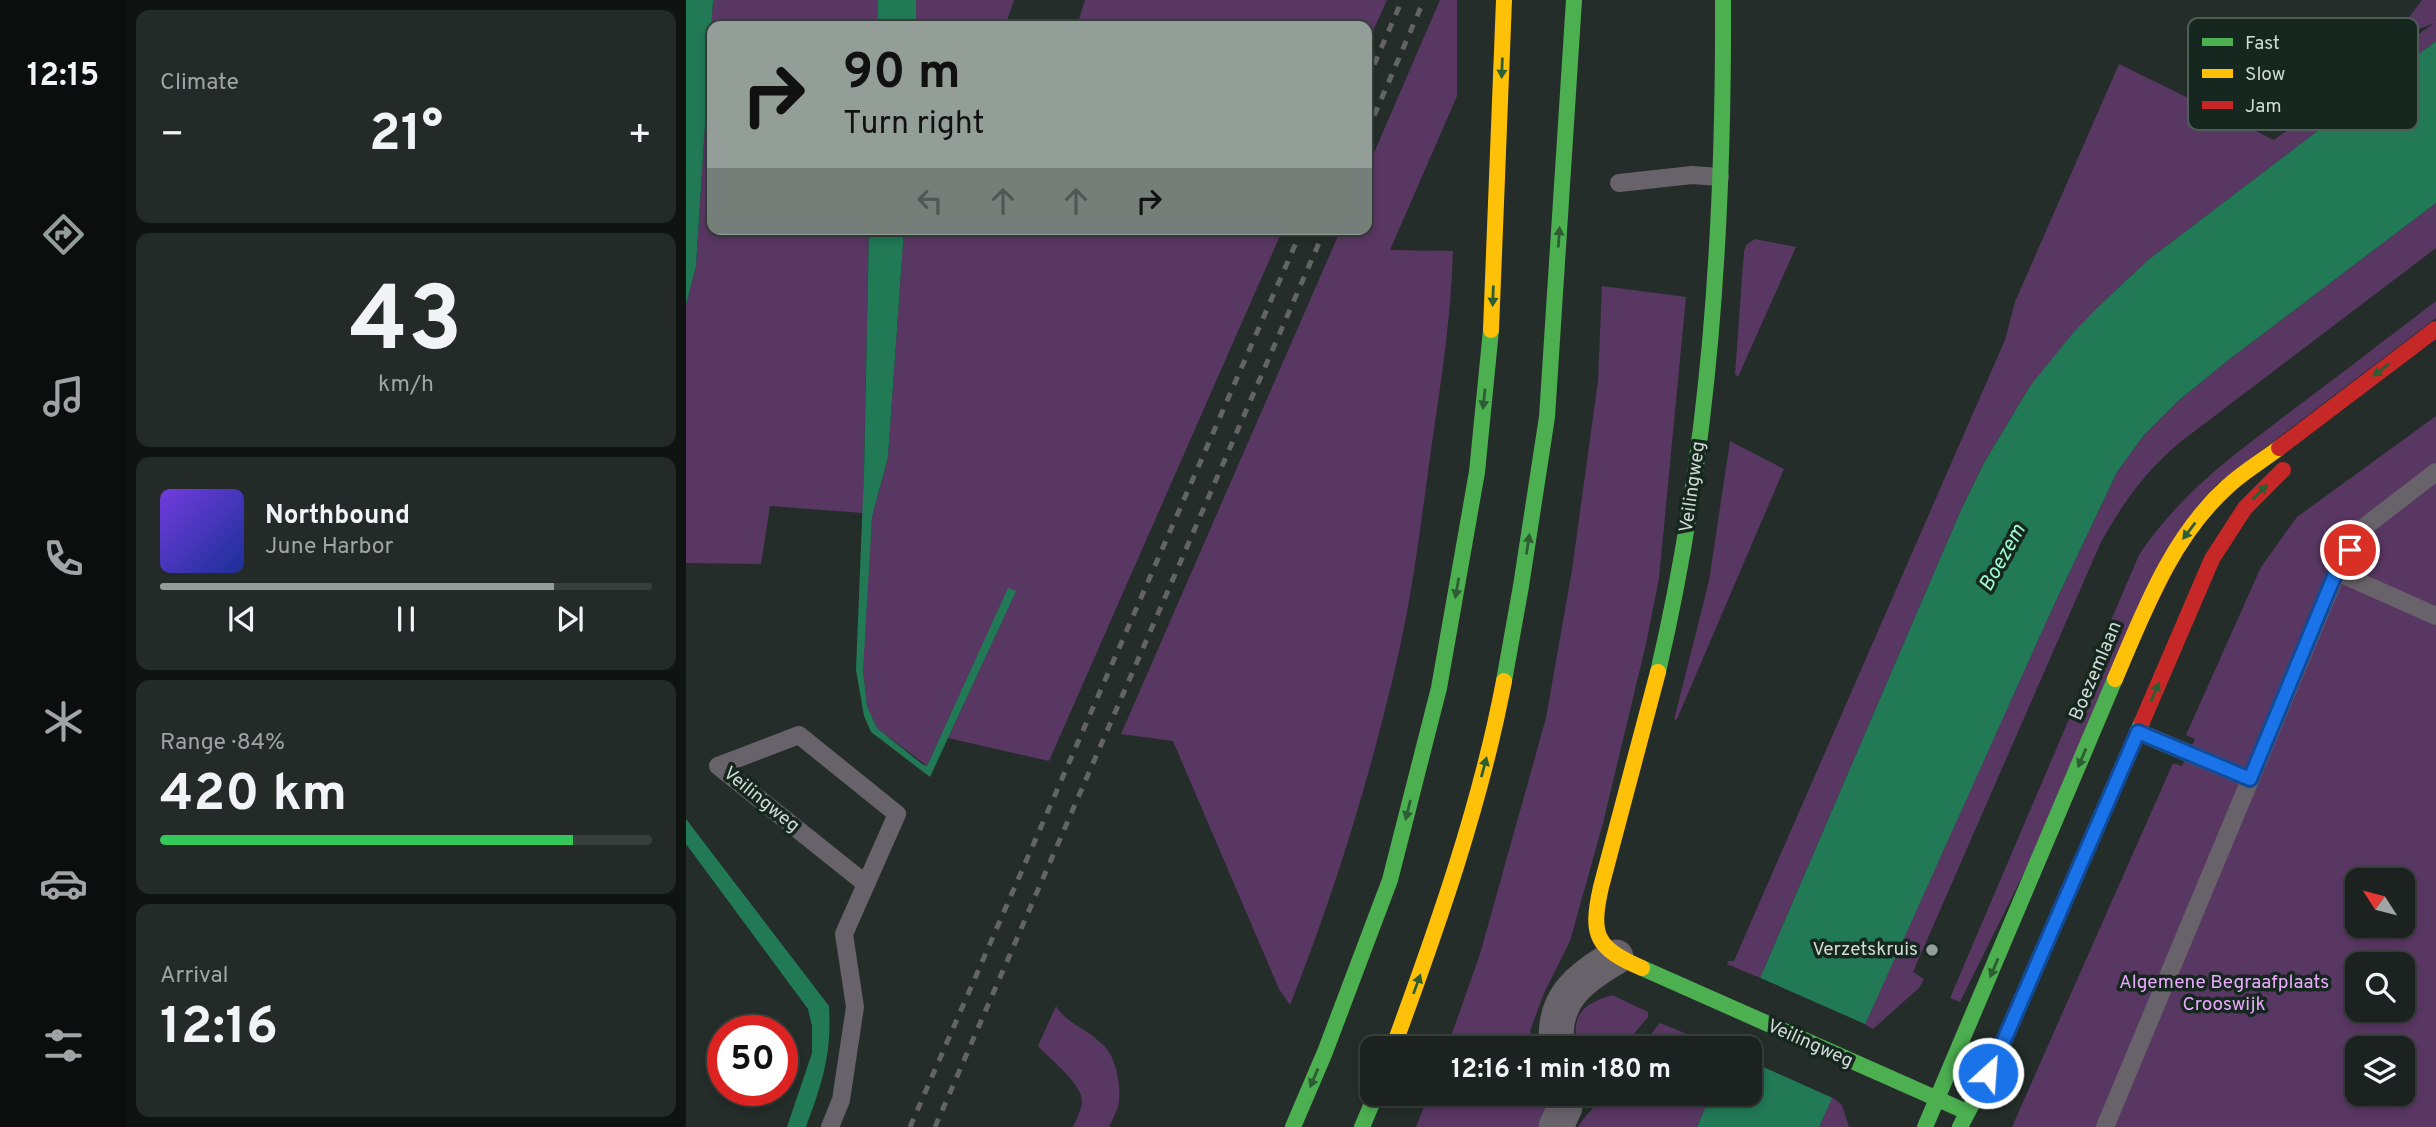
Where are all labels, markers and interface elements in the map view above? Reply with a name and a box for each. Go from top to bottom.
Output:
legend [2188,18,2418,130]
text: Fast [2245,32,2280,56]
text: 90 m [843,44,961,106]
icon: right [728,49,819,140]
text: 12:15 [27,57,99,97]
one-way arrow [1496,57,1508,79]
text: Slow [2245,63,2285,87]
text: Climate [160,69,239,98]
text: Jam [2245,95,2282,119]
text: 21° [369,103,443,169]
text: Turn right [843,105,985,145]
text: − [160,112,185,161]
text: + [627,112,652,161]
icon: left [911,182,949,220]
icon: ahead [984,182,1022,220]
icon: ahead [1057,182,1095,220]
icon: right [1130,182,1168,220]
icon: directions [39,210,88,259]
one-way arrow [1554,226,1565,248]
text: 43 [349,268,463,383]
one-way arrow [1487,285,1498,307]
one-way arrow [2373,362,2391,377]
text: km/h [378,371,434,400]
icon: music [39,372,88,421]
one-way arrow [1479,388,1490,410]
street label: Veilingweg [1675,440,1711,534]
one-way arrow [2252,483,2268,500]
text: Northbound [265,500,410,533]
water label: Boezem [1973,519,2033,597]
pin [2320,520,2380,580]
one-way arrow [2182,521,2196,540]
icon: arrive [2331,531,2369,569]
text: June Harbor [265,533,393,562]
one-way arrow [1523,533,1534,555]
icon: phone [39,534,88,583]
one-way arrow [1451,577,1462,599]
icon: previous [223,600,261,638]
icon: pause [387,600,425,638]
icon: next [551,600,589,638]
street label: Boezemlaan [2064,618,2128,724]
one-way arrow [2150,681,2161,702]
icon: climate [39,697,88,746]
text: Range · 84% [160,729,285,758]
one-way arrow [2076,748,2088,768]
one-way arrow [1479,756,1489,777]
street label: Veilingweg [718,762,804,838]
text: 420 km [160,763,347,829]
one-way arrow [1402,799,1413,821]
icon: car [39,859,88,908]
north arrow [2345,868,2415,938]
map controls [2345,868,2415,1106]
place label: Verzetskruis [1813,938,1918,962]
marker: Verzetskruis [1924,942,1940,958]
button: search [2345,952,2415,1022]
one-way arrow [1988,957,1999,978]
text: Arrival [160,962,229,991]
park label: Algemene Begraafplaats Crooswijk [2119,971,2329,1017]
one-way arrow [1412,974,1423,995]
text: 12:16 [160,996,278,1062]
street label: Veilingweg [1763,1014,1857,1074]
speed limit sign: 50 [707,1015,798,1106]
icon: filters [39,1021,88,1070]
position arrow [1951,1036,2025,1110]
button: layers [2345,1036,2415,1106]
text: 12:16 · 1 min · 180 m [1451,1054,1671,1087]
one-way arrow [1308,1068,1319,1089]

